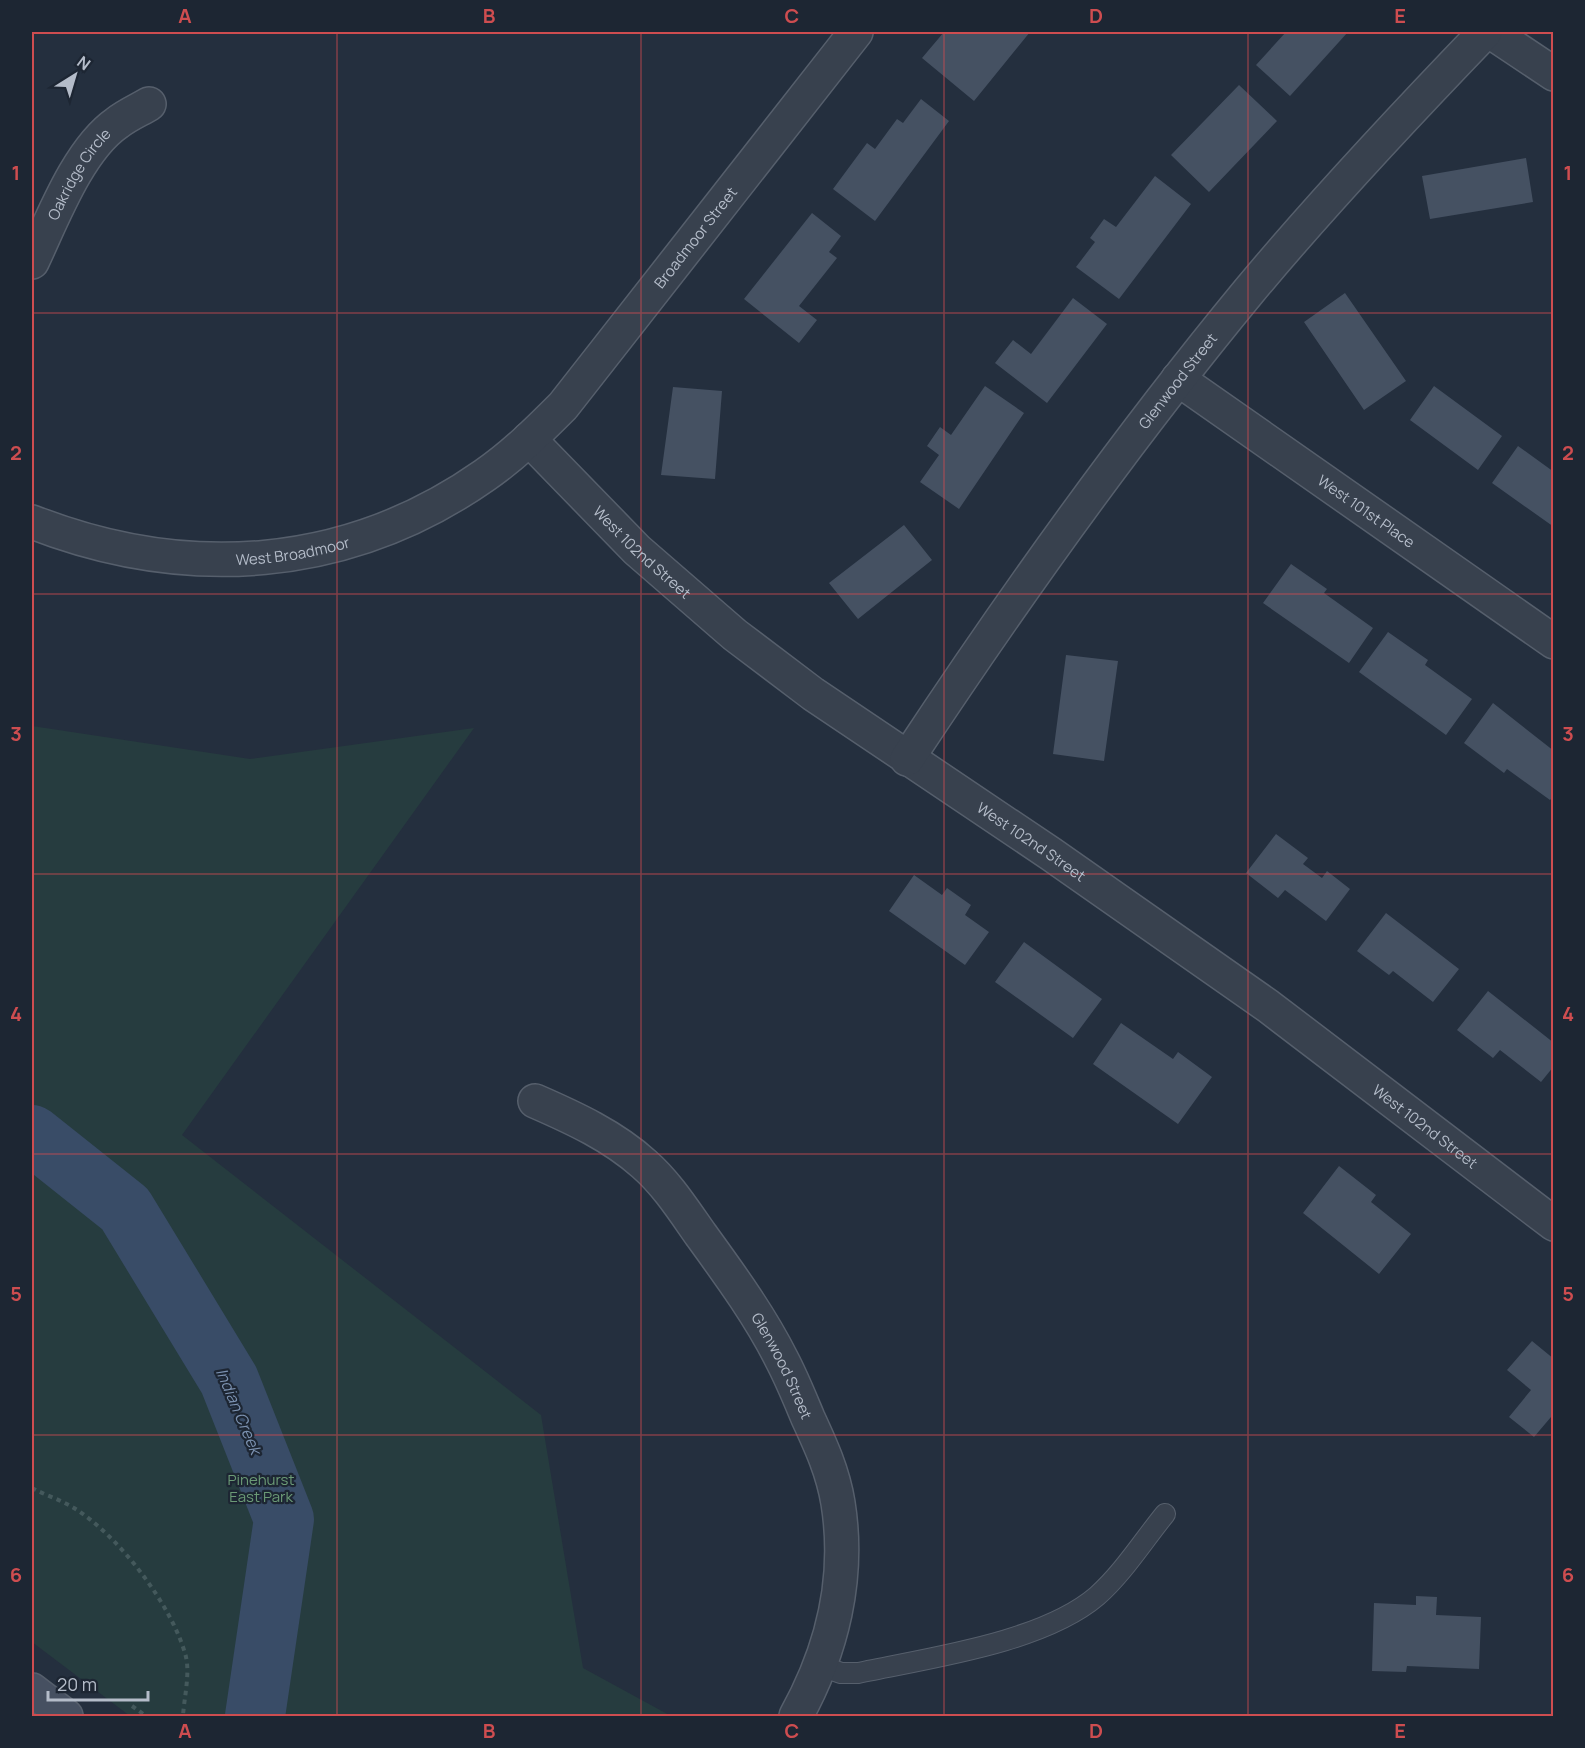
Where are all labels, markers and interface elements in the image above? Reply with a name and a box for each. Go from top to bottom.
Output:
text: A [178,2,192,29]
text: B [483,2,496,29]
text: C [785,2,799,29]
text: D [1089,2,1103,29]
text: E [1394,2,1406,29]
north arrow [45,45,105,105]
text: N [73,51,95,75]
street label: Oakridge Circle [42,123,115,223]
text: 1 [12,159,20,186]
text: 1 [1564,159,1572,186]
street label: Broadmoor Street [649,182,742,292]
street label: Glenwood Street [1133,328,1221,433]
text: 2 [10,439,22,466]
text: 2 [1562,439,1574,466]
street label: West 101st Place [1314,469,1420,552]
street label: West 102nd Street [589,501,696,603]
street label: West Broadmoor [235,531,353,570]
text: 3 [10,720,22,747]
text: 3 [1562,720,1574,747]
street label: West 102nd Street [973,797,1090,886]
text: 4 [10,1000,22,1027]
text: 4 [1562,1000,1574,1027]
street label: West 102nd Street [1368,1079,1482,1173]
text: 5 [10,1280,22,1307]
text: 5 [1562,1280,1574,1307]
street label: Glenwood Street [747,1308,818,1422]
water label: Indian Creek [211,1364,268,1459]
park label: Pinehurst East Park [228,1469,295,1507]
text: 6 [10,1561,22,1588]
text: 6 [1562,1561,1574,1588]
scale bar [48,1664,148,1702]
text: 20 m [57,1672,97,1696]
text: A [178,1717,192,1744]
text: B [483,1717,496,1744]
text: C [785,1717,799,1744]
text: D [1089,1717,1103,1744]
text: E [1394,1717,1406,1744]

